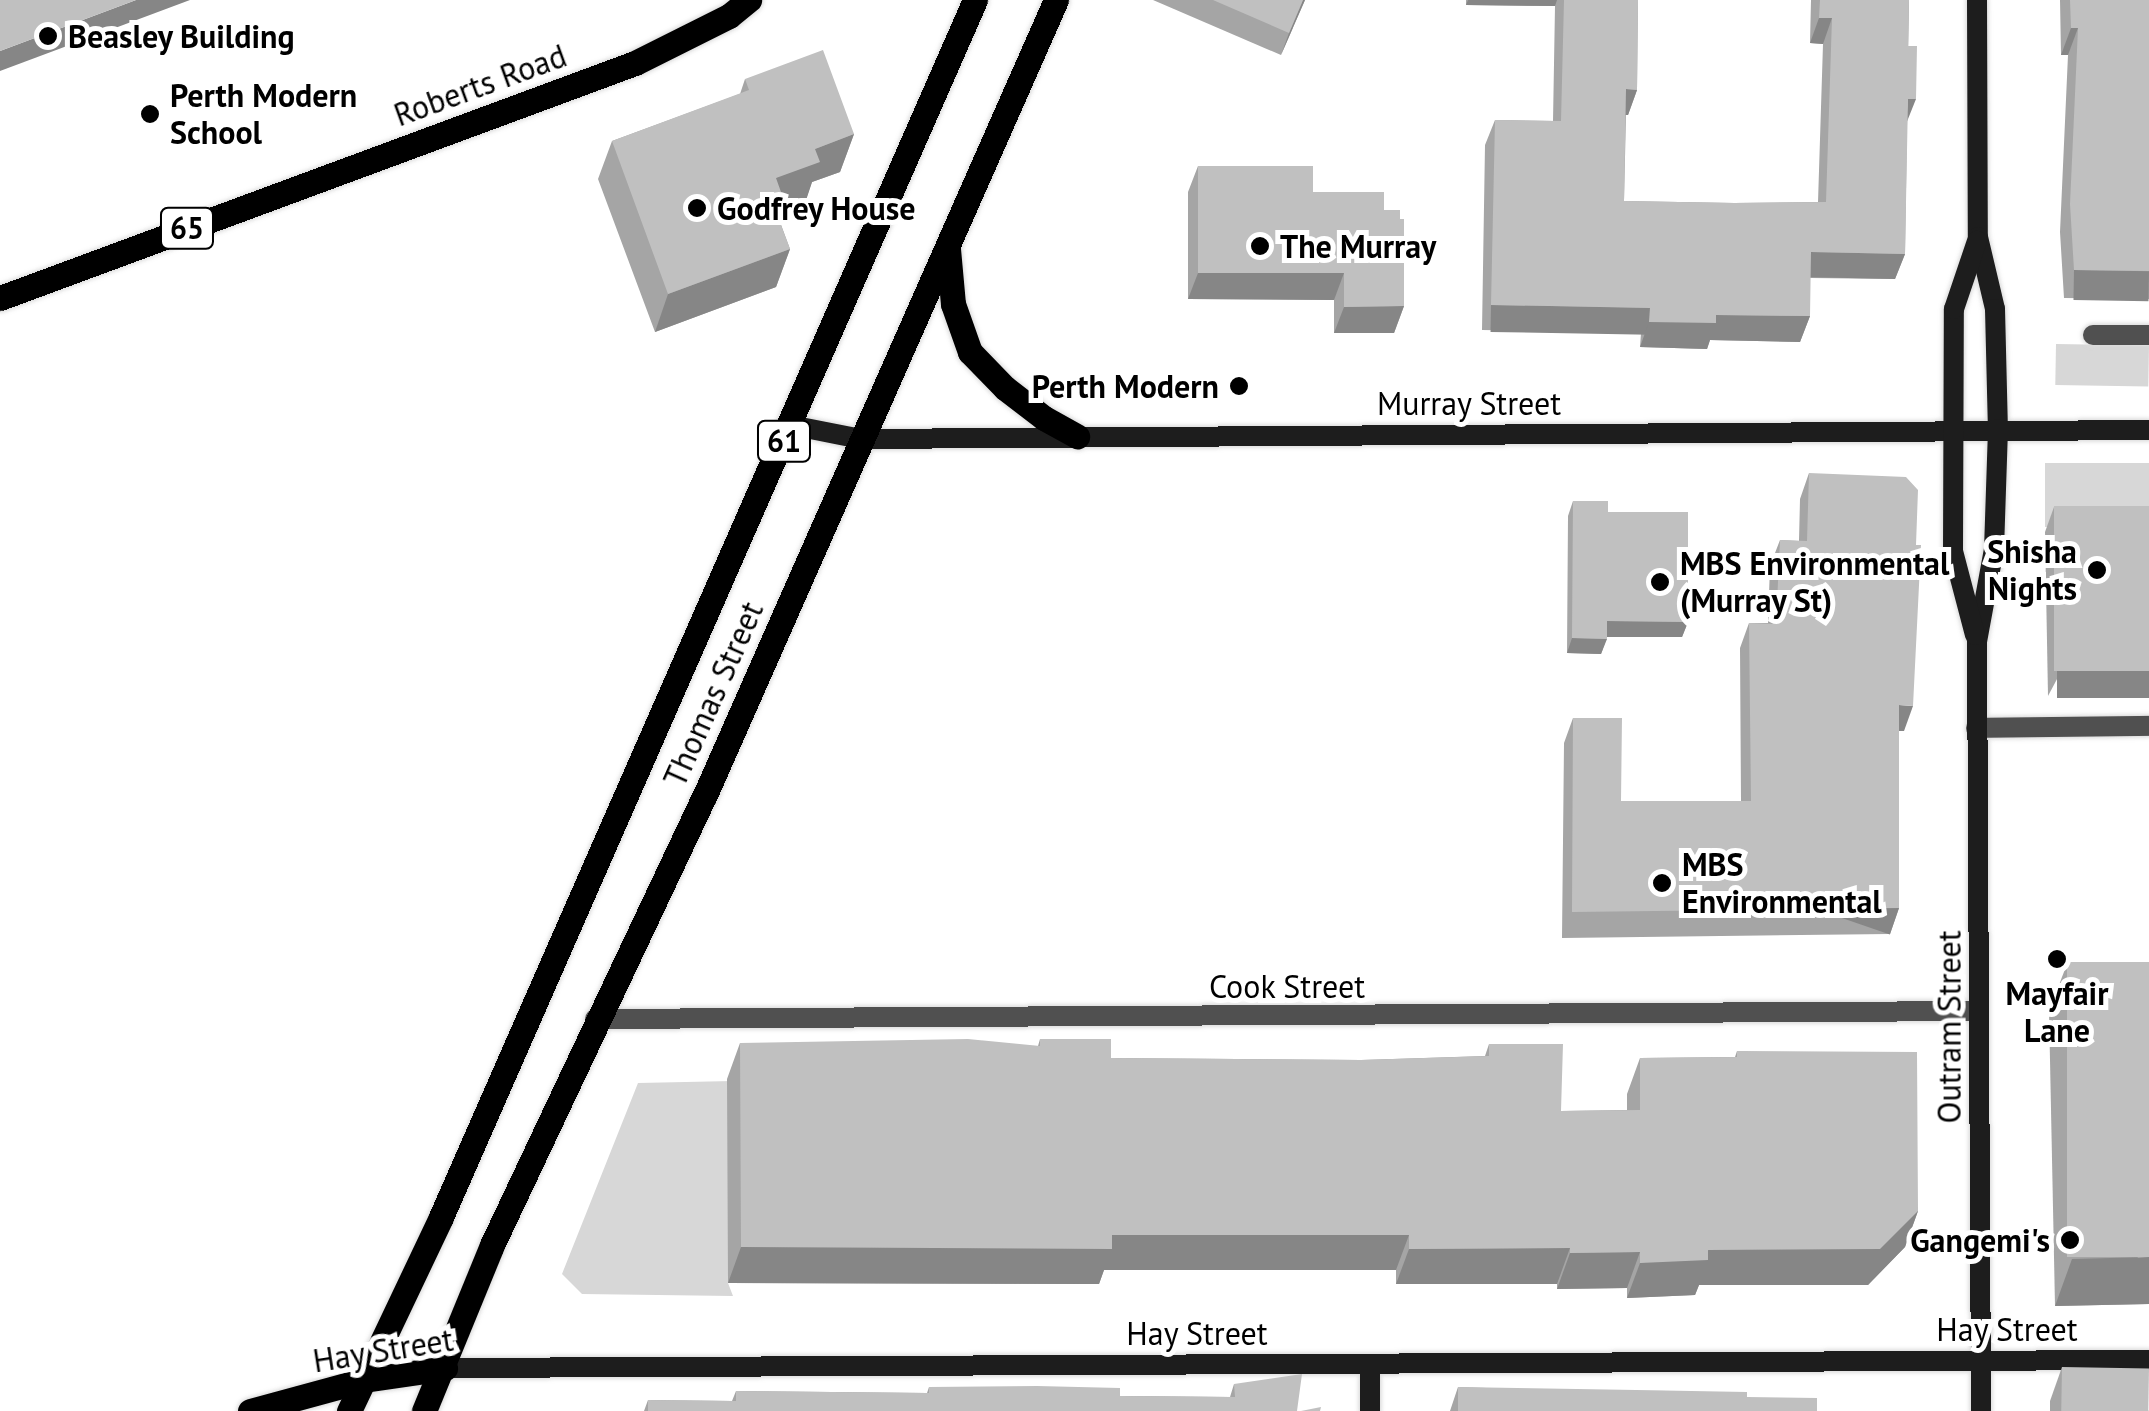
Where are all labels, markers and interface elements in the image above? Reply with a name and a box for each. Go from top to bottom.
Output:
place label: Beasley Building [68,17,296,55]
marker: Beasley Building [37,25,59,47]
street label: Roberts Road [389,36,571,134]
place label: Perth Modern School [170,77,357,152]
marker: Perth Modern School [139,103,161,125]
place label: Godfrey House [717,189,917,227]
marker: Godfrey House [686,197,708,219]
road number: 65 [160,203,214,253]
place label: The Murray [1280,227,1436,265]
marker: The Murray [1249,235,1271,257]
place label: Perth Modern [1032,367,1219,405]
marker: Perth Modern [1228,375,1250,397]
street label: Murray Street [1376,384,1562,422]
road number: 61 [756,416,812,466]
place label: Shisha Nights [1987,533,2077,608]
place label: MBS Environmental (Murray St) [1680,545,1949,620]
marker: Shisha Nights [2086,559,2108,581]
marker: MBS Environmental (Murray St) [1649,571,1671,593]
street label: Thomas Street [655,596,771,792]
place label: MBS Environmental [1682,846,1882,921]
marker: MBS Environmental [1651,872,1673,894]
street label: Outram Street [1930,931,1968,1123]
marker: Mayfair Lane [2046,948,2068,970]
street label: Cook Street [1208,967,1366,1005]
place label: Mayfair Lane [2006,975,2108,1050]
place label: Gangemi's [1910,1221,2050,1259]
marker: Gangemi's [2059,1229,2081,1251]
street label: Hay Street [1936,1310,2078,1348]
street label: Hay Street [1126,1314,1268,1352]
street label: Hay Street [310,1320,456,1380]

